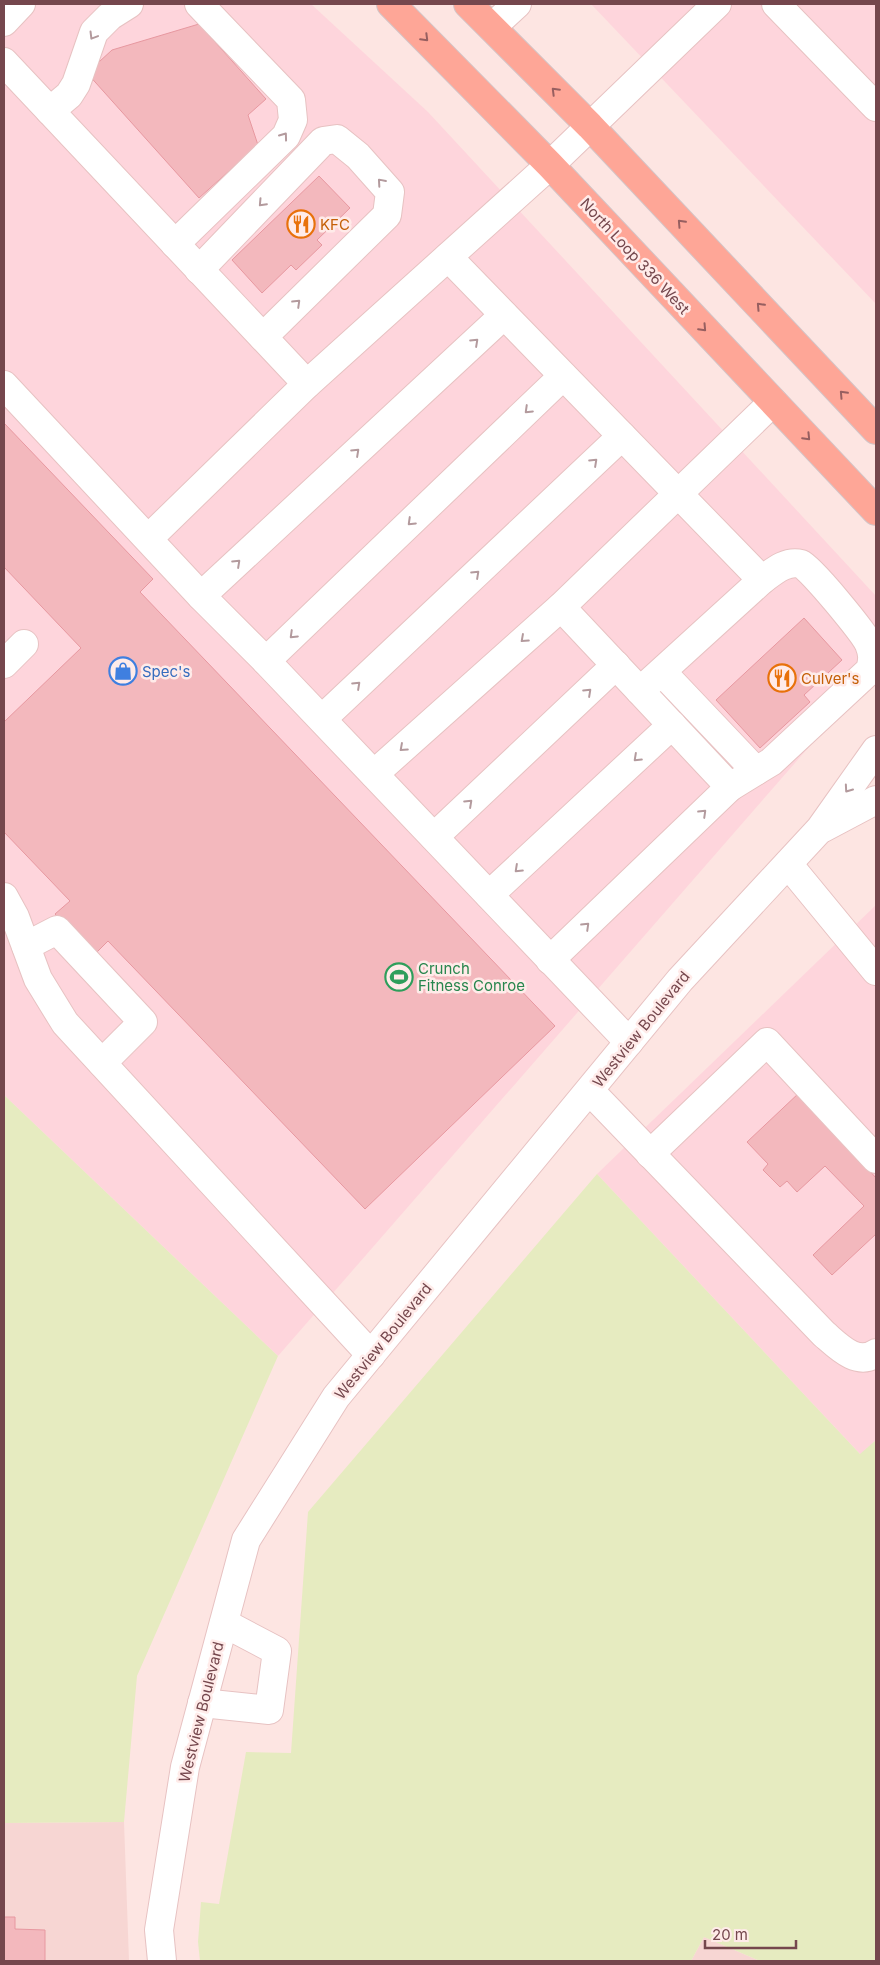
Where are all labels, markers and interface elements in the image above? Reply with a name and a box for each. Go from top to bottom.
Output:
one-way arrow [90,30,100,39]
one-way arrow [419,33,428,42]
one-way arrow [552,88,561,97]
one-way arrow [278,132,287,142]
one-way arrow [378,179,386,188]
street label: North Loop 336 West [576,194,694,318]
one-way arrow [259,197,268,206]
restaurant icon: KFC [286,209,316,239]
place label: KFC [320,215,350,234]
one-way arrow [678,219,687,228]
one-way arrow [292,300,301,309]
one-way arrow [757,303,766,312]
one-way arrow [697,322,706,331]
one-way arrow [470,339,479,348]
one-way arrow [840,391,849,400]
one-way arrow [525,404,534,413]
one-way arrow [801,432,810,441]
one-way arrow [351,449,360,458]
one-way arrow [588,459,597,468]
one-way arrow [407,516,416,525]
one-way arrow [232,560,241,569]
one-way arrow [470,571,479,580]
one-way arrow [290,629,299,638]
one-way arrow [521,633,530,642]
shop icon: Spec's [108,656,138,686]
place label: Spec's [142,662,190,681]
restaurant icon: Culver's [767,663,797,693]
place label: Culver's [801,669,860,688]
one-way arrow [352,682,361,691]
one-way arrow [582,689,591,698]
one-way arrow [400,742,409,751]
one-way arrow [633,752,642,761]
one-way arrow [845,784,854,793]
one-way arrow [464,800,473,809]
one-way arrow [697,810,706,819]
one-way arrow [514,863,523,872]
one-way arrow [580,923,589,932]
place label: Crunch Fitness Conroe [418,959,525,995]
sports icon: Crunch Fitness Conroe [384,962,414,992]
street label: Westview Boulevard [588,967,694,1091]
street label: Westview Boulevard [330,1279,436,1403]
street label: Westview Boulevard [174,1640,228,1784]
scale bar [705,1918,796,1950]
text: 20 m [712,1925,748,1944]

